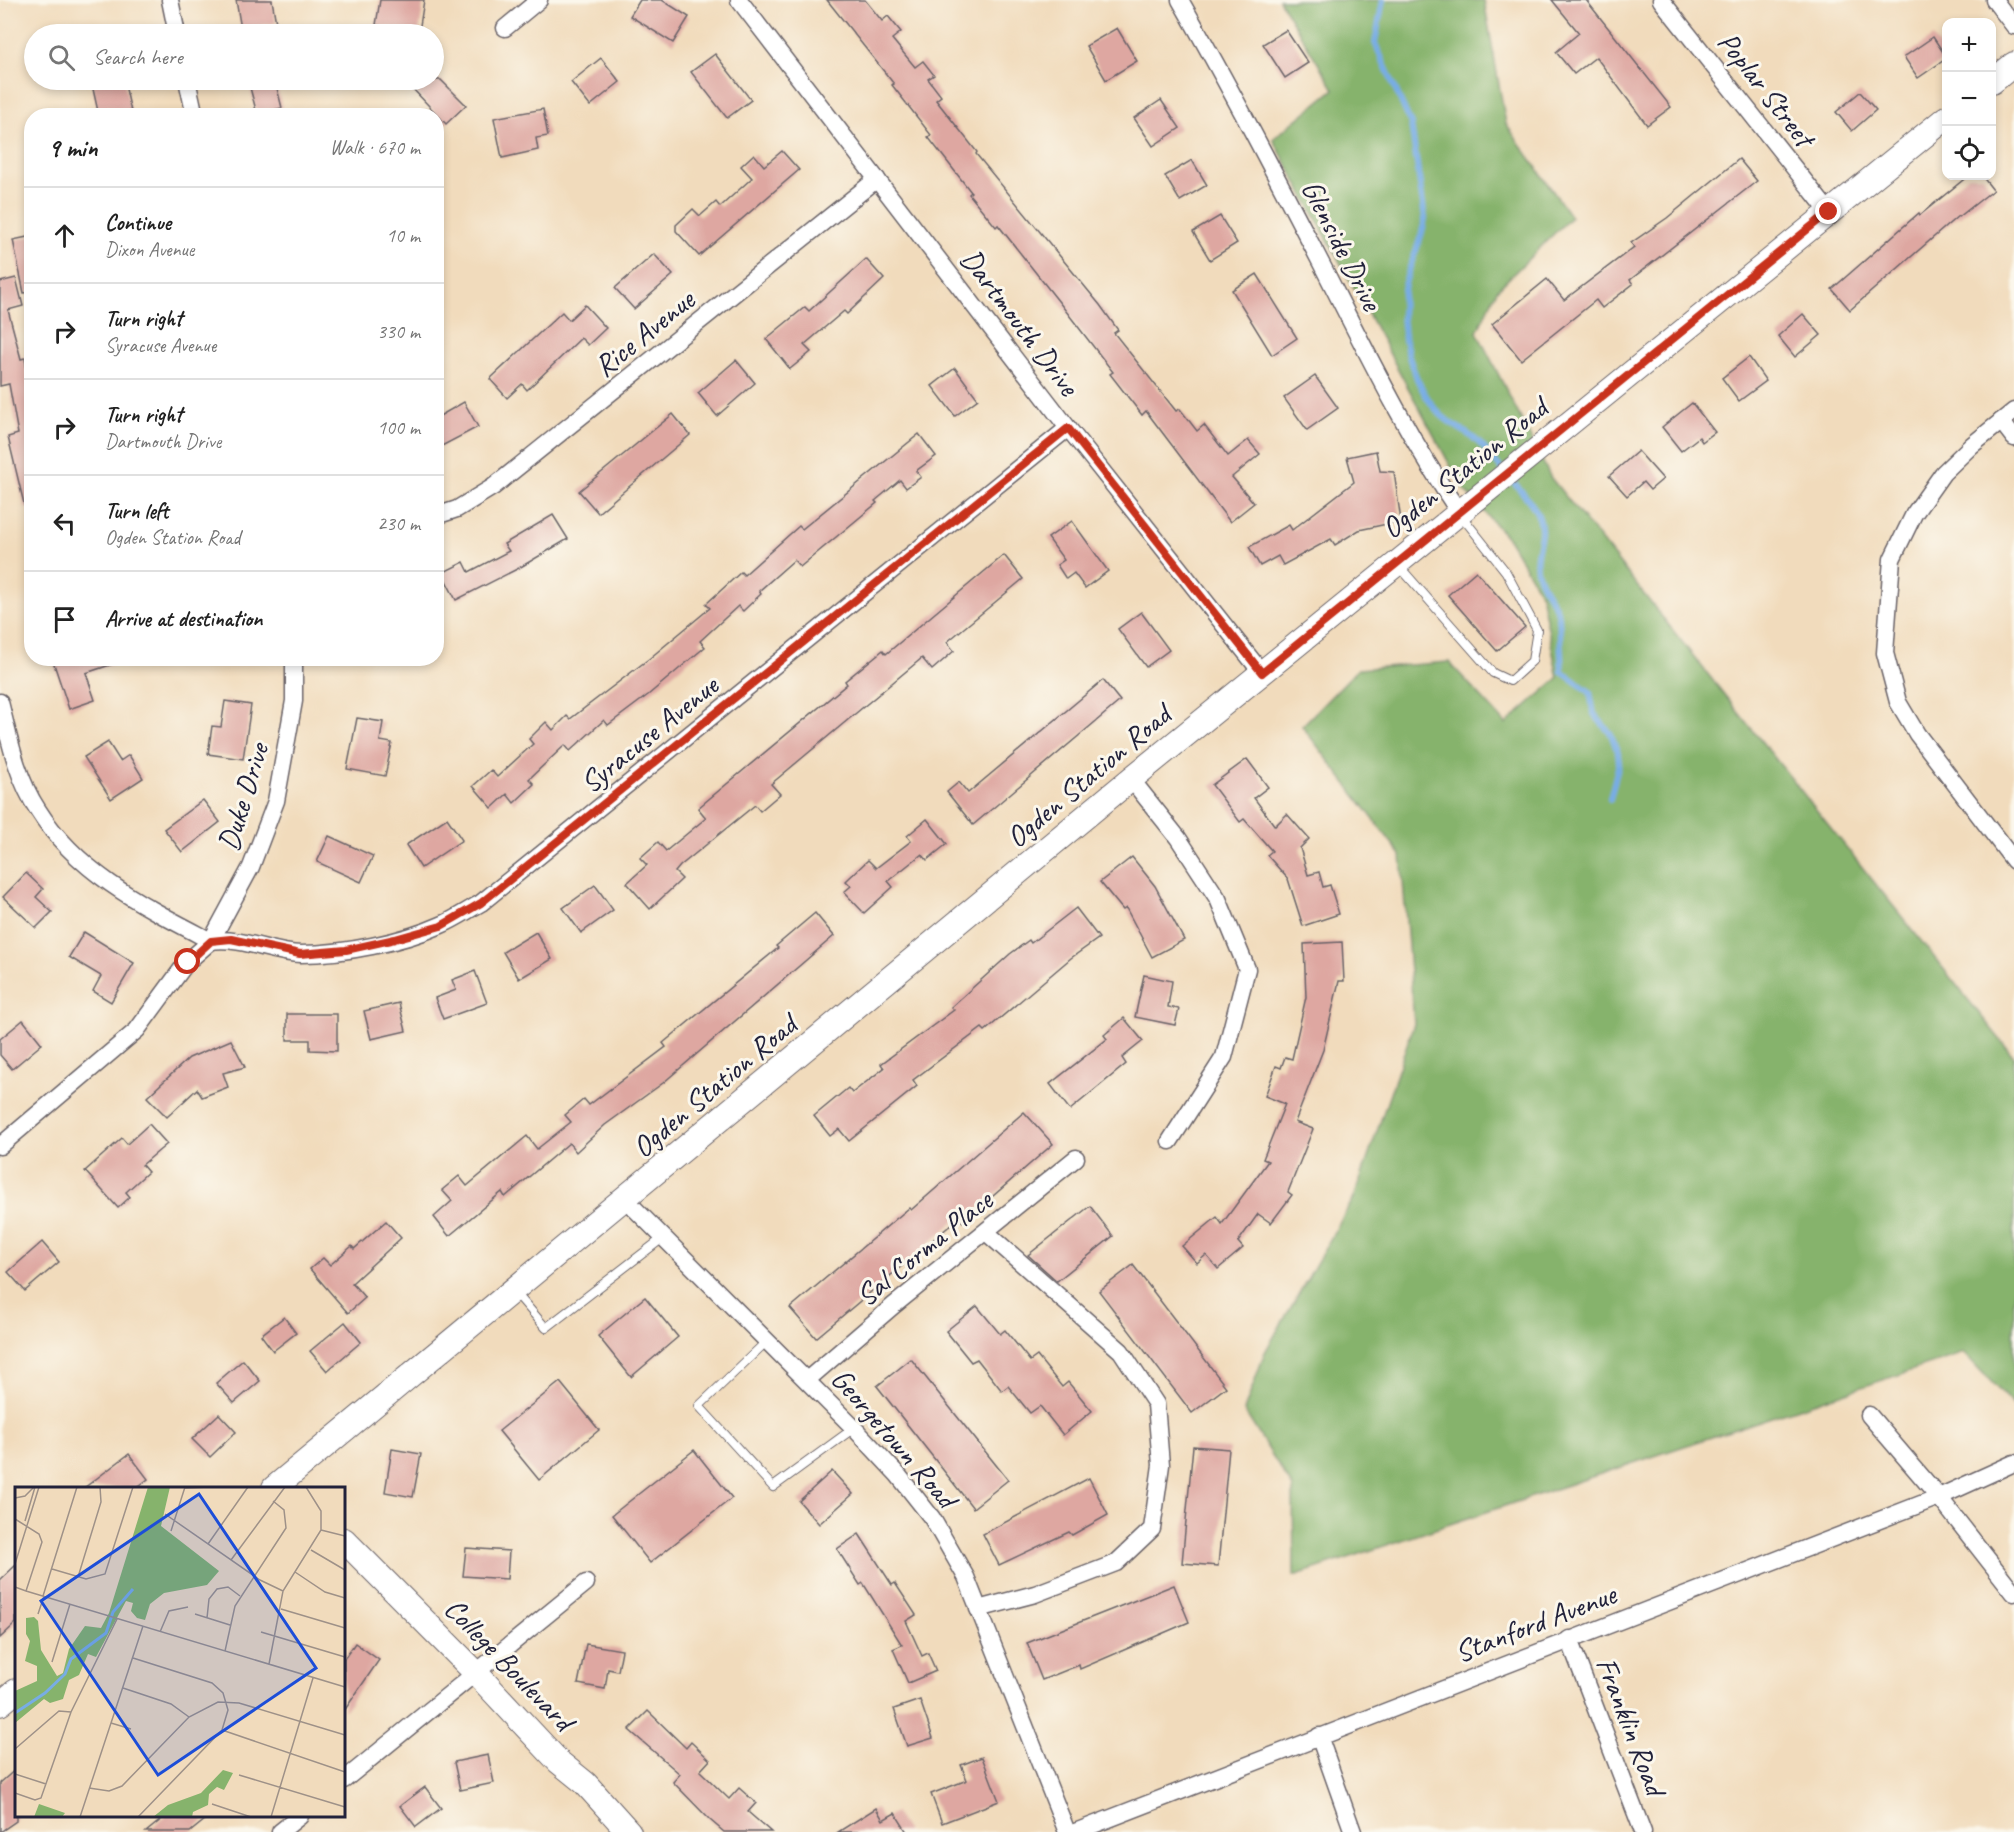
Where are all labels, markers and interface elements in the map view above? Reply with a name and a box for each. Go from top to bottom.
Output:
map controls [1942,18,1996,180]
button: + [1942,18,1996,72]
search box [24,24,444,90]
street label: Poplar Street [1709,24,1825,157]
icon: search [45,41,78,74]
text: Search here [93,43,183,71]
button: − [1942,72,1996,126]
button: locate [1942,126,1996,180]
text: 9 min [48,131,98,164]
text: Walk · 670 m [330,135,420,160]
street label: Glenside Drive [1293,173,1392,319]
route end [1815,198,1841,224]
text: Continue [105,209,171,237]
icon: ahead [48,219,81,252]
text: 10 m [386,223,420,248]
text: Dixon Avenue [105,237,194,262]
street label: Dartmouth Drive [952,241,1089,405]
street label: Rice Avenue [586,280,704,385]
text: Turn right [105,305,182,333]
icon: right [48,315,81,348]
text: 330 m [377,319,420,344]
text: Syracuse Avenue [105,333,216,358]
street label: Ogden Station Road [1373,387,1558,547]
text: Turn right [105,401,182,429]
icon: right [48,411,81,444]
text: 100 m [377,415,420,440]
text: Dartmouth Drive [105,429,221,454]
text: Turn left [105,497,169,525]
icon: left [48,507,81,540]
text: 230 m [377,511,420,536]
text: Ogden Station Road [105,525,240,550]
icon: arrive [48,603,81,636]
text: Arrive at destination [105,605,262,633]
street label: Syracuse Avenue [572,665,728,801]
street label: Ogden Station Road [998,694,1181,856]
street label: Duke Drive [209,737,278,855]
route start [174,948,200,974]
street label: Ogden Station Road [624,1004,807,1166]
street label: Sal Corma Place [848,1180,1002,1315]
street label: Georgetown Road [823,1360,968,1519]
inset map [15,1487,345,1817]
street label: Stanford Avenue [1449,1574,1623,1671]
street label: College Boulevard [436,1590,585,1741]
street label: Franklin Road [1587,1652,1676,1804]

